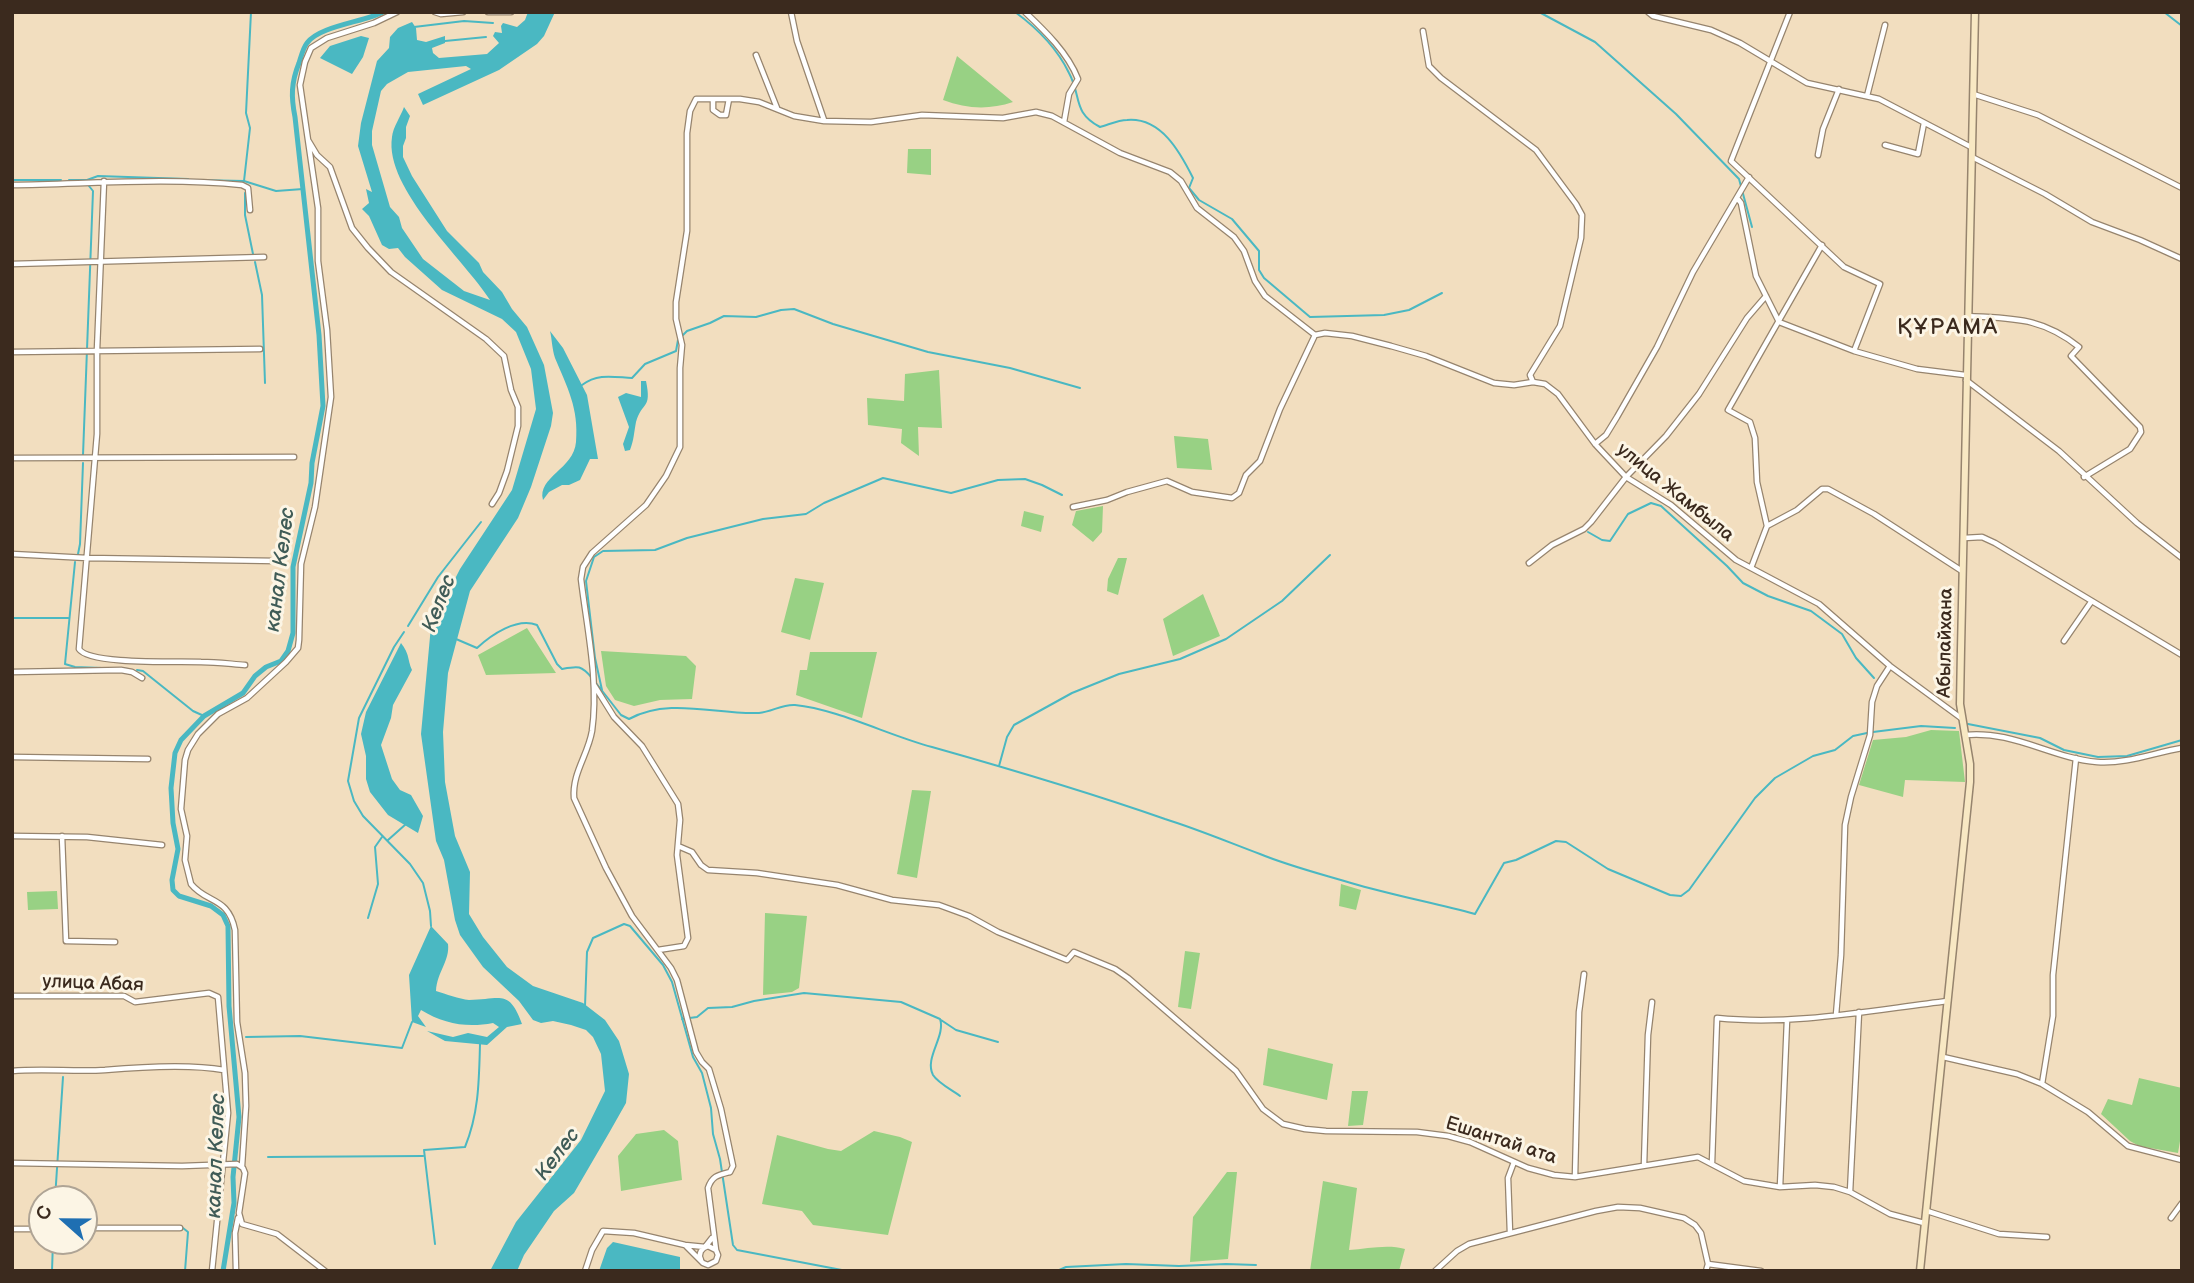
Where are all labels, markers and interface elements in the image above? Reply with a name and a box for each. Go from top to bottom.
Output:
district label: ҚҰРАМА [1898,314,1998,342]
street label: улица Жамбыла [1612,439,1738,547]
water label: канал Келес [261,507,301,633]
water label: Келес [418,572,462,636]
street label: Абылайхана [1934,588,1958,698]
street label: улица Абая [42,971,144,997]
water label: канал Келес [202,1093,232,1219]
street label: Ешантай ата [1443,1112,1559,1170]
water label: Келес [530,1124,586,1186]
north arrow [28,1185,98,1255]
text: С [32,1203,58,1223]

